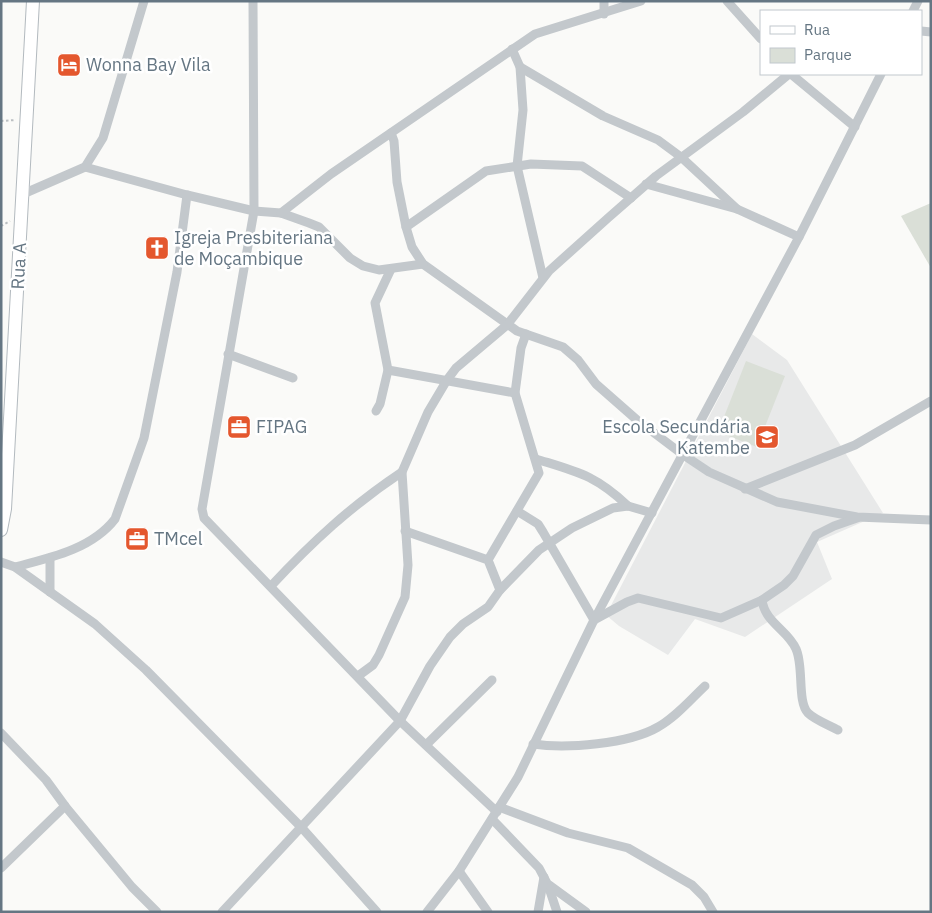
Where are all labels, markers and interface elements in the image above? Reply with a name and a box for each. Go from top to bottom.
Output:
legend [760,10,922,75]
text: Rua [804,20,830,39]
text: Parque [804,45,852,64]
hotel icon: Wonna Bay Vila [56,52,82,78]
place label: Wonna Bay Vila [86,53,211,76]
place label: Igreja Presbiteriana de Moçambique [174,226,333,270]
church icon: Igreja Presbiteriana de Moçambique [144,235,170,261]
street label: Rua A [6,241,31,290]
office icon: FIPAG [226,414,252,440]
place label: FIPAG [256,415,307,438]
place label: Escola Secundária Katembe [602,415,750,459]
school or university icon: Escola Secundária Katembe [754,424,780,450]
office icon: TMcel [124,526,150,552]
place label: TMcel [154,527,203,550]

